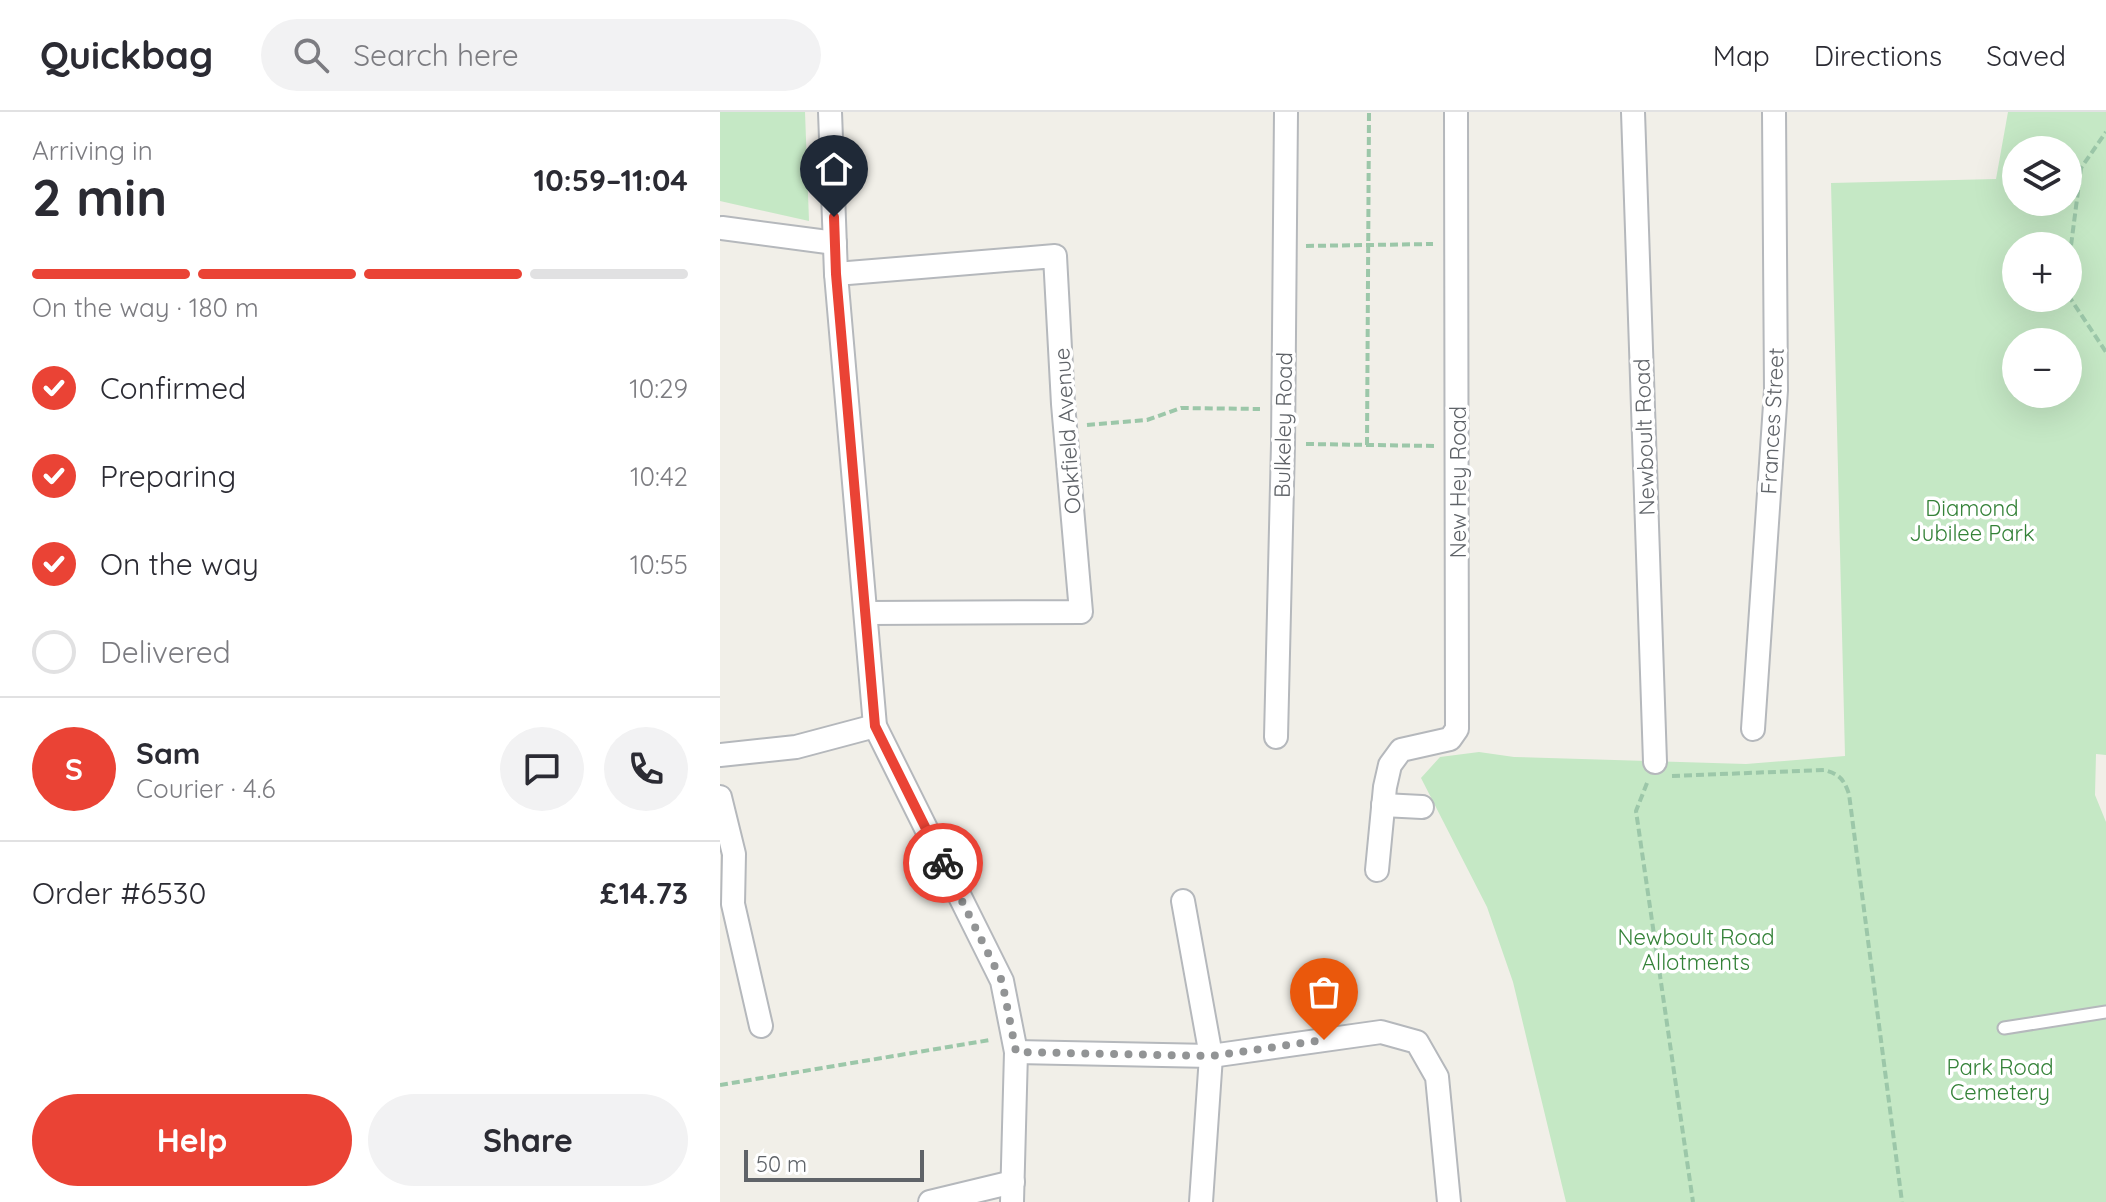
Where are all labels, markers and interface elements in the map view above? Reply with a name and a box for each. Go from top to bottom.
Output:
search box [261,19,821,91]
text: Quickbag [40,31,213,79]
icon: search [289,33,333,77]
text: Search here [353,36,519,74]
text: Map [1713,38,1770,73]
text: Directions [1814,38,1942,73]
text: Saved [1986,38,2066,73]
text: Arriving in [32,134,153,167]
pin [800,135,868,217]
map controls [2002,136,2082,408]
button: layers [2002,136,2082,216]
icon: home [812,147,856,191]
text: 10:59–11:04 [534,161,688,199]
text: 2 min [32,164,167,229]
button: + [2002,232,2082,312]
text: On the way · 180 m [32,291,259,324]
button: − [2002,328,2082,408]
street label: Oakfield Avenue [1047,347,1087,515]
street label: Frances Street [1754,347,1790,495]
street label: Bulkeley Road [1268,352,1298,498]
street label: Newboult Road [1627,358,1661,516]
icon: check [32,366,76,410]
text: Confirmed [100,369,246,407]
text: 10:29 [629,372,688,405]
street label: New Hey Road [1444,406,1472,558]
icon: check [32,454,76,498]
text: Preparing [100,457,236,495]
text: 10:42 [630,460,688,493]
park label: Diamond Jubilee Park [1909,494,2035,547]
icon: check [32,542,76,586]
text: On the way [100,545,259,583]
text: 10:55 [630,548,688,581]
text: Delivered [100,633,231,671]
button: chat [500,727,584,811]
button: phone [604,727,688,811]
text: Sam [136,734,200,772]
text: S [65,750,83,788]
text: Courier · 4.6 [136,772,275,805]
courier [903,823,983,903]
icon: bike [921,841,965,885]
text: Order #6530 [32,874,206,912]
text: £14.73 [600,874,688,912]
park label: Newboult Road Allotments [1617,923,1775,976]
pin [1290,958,1358,1040]
icon: bag [1302,970,1346,1014]
park label: Park Road Cemetery [1946,1053,2054,1106]
button: Help [32,1094,352,1186]
button: Share [368,1094,688,1186]
scale bar [744,1146,924,1182]
text: 50 m [756,1150,807,1178]

